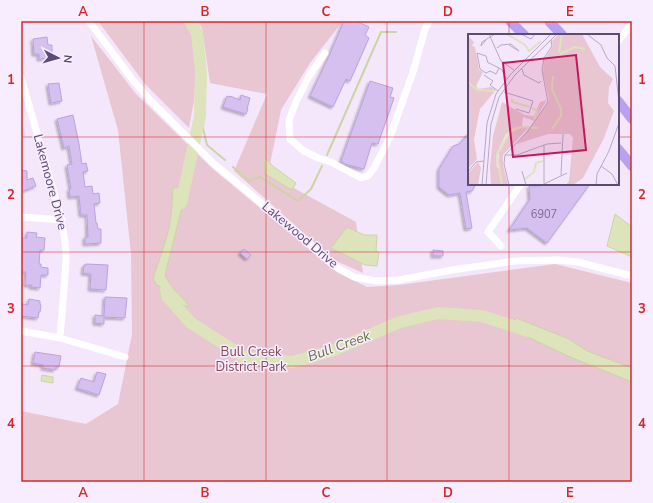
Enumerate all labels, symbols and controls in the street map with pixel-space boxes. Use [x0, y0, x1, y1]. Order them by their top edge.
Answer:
text: A [78, 3, 88, 21]
text: B [201, 3, 210, 21]
text: C [322, 3, 331, 21]
text: D [443, 3, 453, 21]
text: E [566, 3, 574, 21]
inset map [468, 34, 619, 185]
north arrow [38, 38, 78, 78]
text: N [60, 54, 75, 64]
text: 1 [7, 71, 15, 89]
text: 1 [638, 71, 646, 89]
street label: Lakemoore Drive [29, 132, 71, 232]
text: 2 [7, 186, 15, 204]
text: 2 [638, 186, 646, 204]
street label: Lakewood Drive [258, 198, 342, 272]
house number: 6907 [531, 207, 557, 222]
text: 3 [7, 300, 15, 318]
text: 3 [638, 300, 646, 318]
water label: Bull Creek [305, 326, 374, 366]
park label: Bull Creek District Park [216, 343, 287, 376]
text: 4 [7, 415, 15, 433]
text: 4 [638, 415, 646, 433]
text: A [78, 484, 88, 502]
text: B [201, 484, 210, 502]
text: C [322, 484, 331, 502]
text: D [443, 484, 453, 502]
text: E [566, 484, 574, 502]

